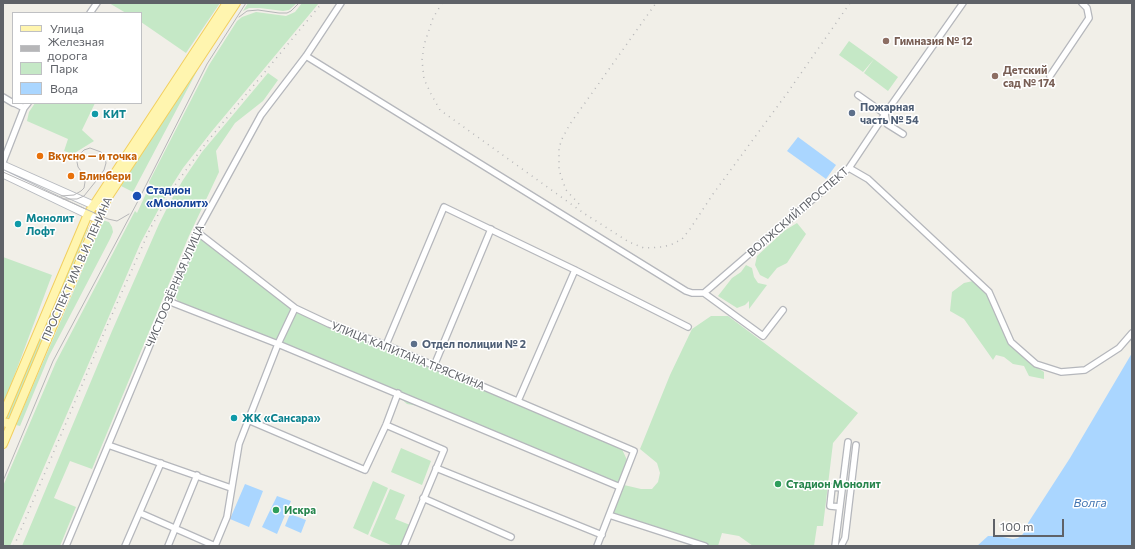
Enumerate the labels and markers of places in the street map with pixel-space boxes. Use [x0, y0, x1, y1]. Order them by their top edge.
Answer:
place label: Гимназия № 12 [894, 34, 973, 48]
marker: Гимназия № 12 [881, 36, 891, 46]
place label: Детский сад № 174 [1003, 63, 1055, 89]
marker: Детский сад № 174 [990, 71, 1000, 81]
place label: Пожарная часть № 54 [860, 100, 919, 126]
place label: КИТ [103, 107, 126, 121]
marker: Пожарная часть № 54 [847, 108, 857, 118]
marker: КИТ [90, 109, 100, 119]
place label: Вкусно — и точка [48, 149, 137, 163]
marker: Вкусно — и точка [35, 151, 45, 161]
place label: Блинбери [79, 169, 131, 183]
marker: Блинбери [66, 171, 76, 181]
place label: Стадион «Монолит» [146, 183, 208, 209]
marker: Стадион «Монолит» [131, 190, 143, 202]
place label: Монолит Лофт [26, 211, 74, 237]
marker: Монолит Лофт [13, 219, 23, 229]
place label: Отдел полиции № 2 [422, 337, 526, 351]
marker: Отдел полиции № 2 [409, 339, 419, 349]
place label: ЖК «Сансара» [242, 411, 321, 425]
marker: ЖК «Сансара» [229, 413, 239, 423]
place label: Стадион Монолит [786, 477, 881, 491]
marker: Стадион Монолит [773, 479, 783, 489]
place label: Искра [284, 503, 316, 517]
marker: Искра [271, 505, 281, 515]

